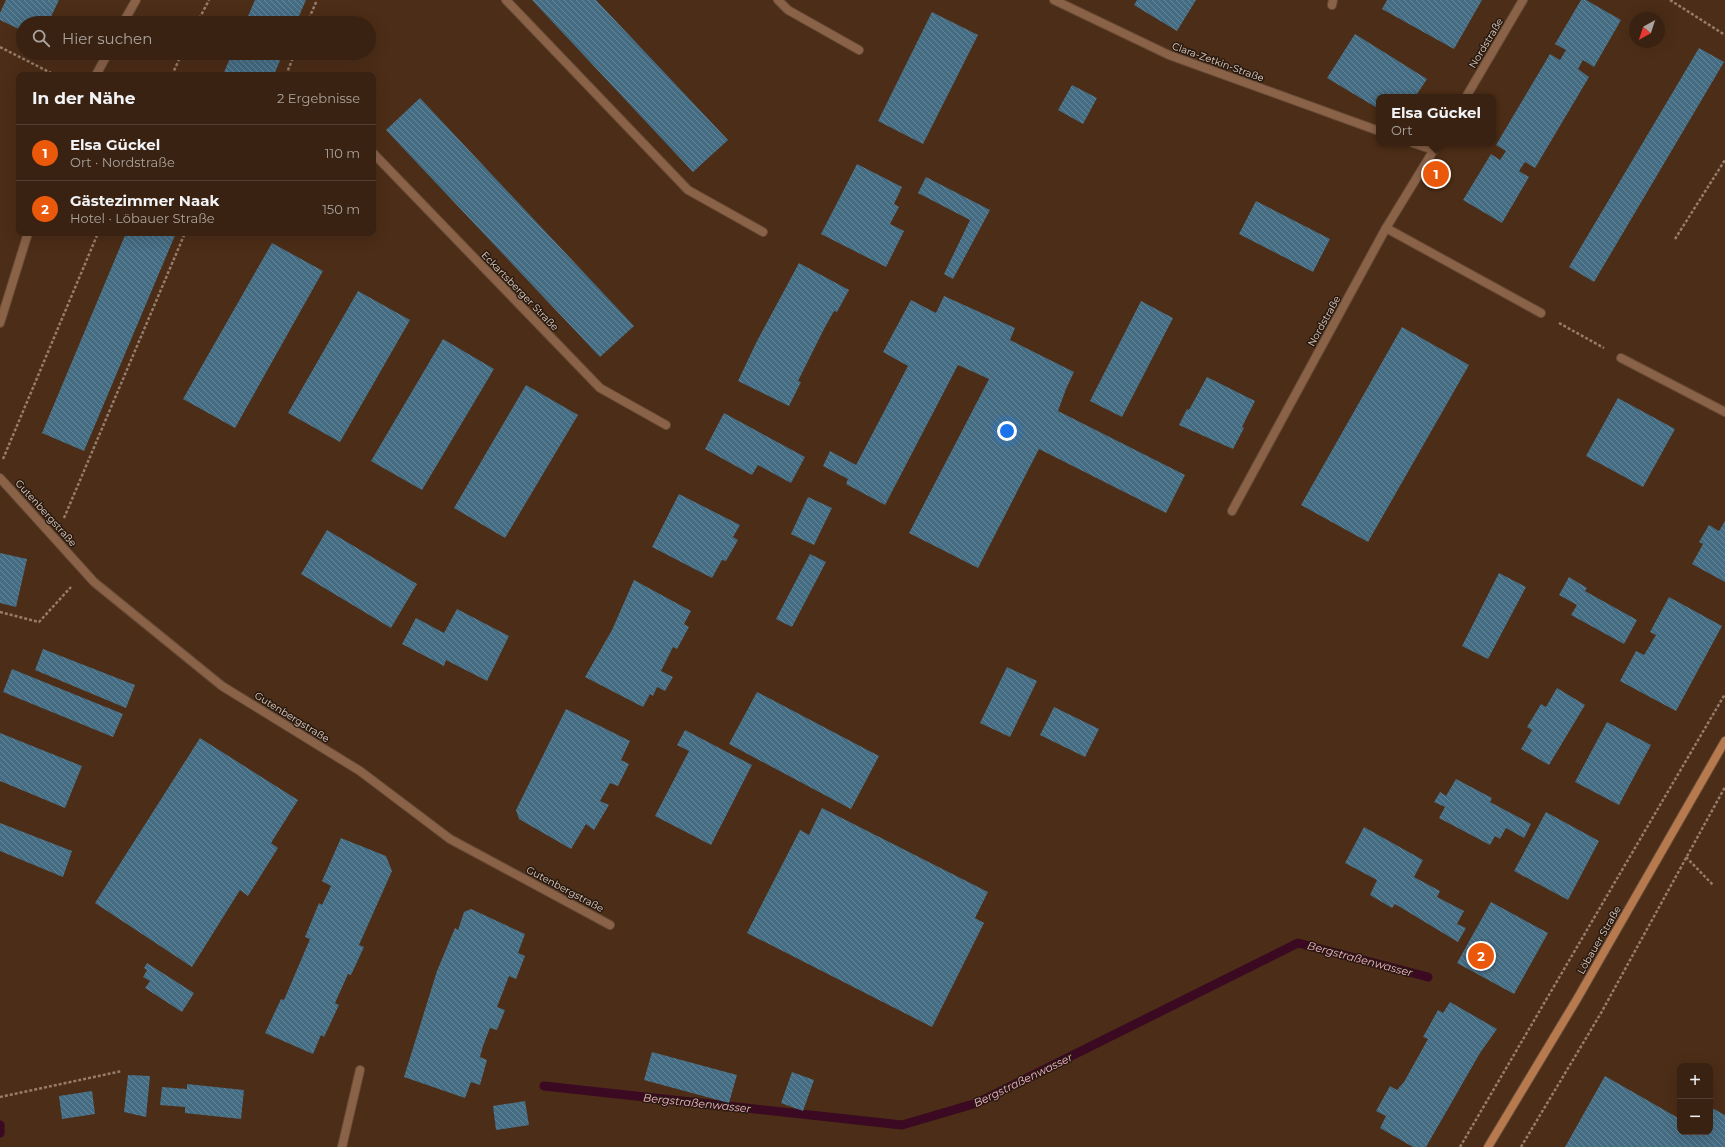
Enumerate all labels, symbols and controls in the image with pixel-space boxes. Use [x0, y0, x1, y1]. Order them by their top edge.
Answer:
north arrow [1629, 12, 1665, 48]
search box [16, 16, 376, 60]
street label: Nordstraße [1466, 16, 1506, 70]
icon: search [30, 27, 52, 49]
text: Hier suchen [62, 29, 152, 48]
street label: Clara-Zetkin-Straße [1170, 39, 1266, 85]
text: In der Nähe [32, 88, 136, 108]
text: 2 Ergebnisse [277, 90, 360, 106]
popup [1376, 94, 1496, 146]
text: Elsa Gückel [1391, 103, 1481, 122]
text: Ort [1391, 122, 1413, 138]
text: Elsa Gückel [70, 135, 160, 154]
text: 1 [42, 145, 48, 161]
text: 110 m [325, 145, 360, 161]
text: Ort · Nordstraße [70, 154, 175, 170]
pin: 1 [1423, 159, 1449, 189]
text: Gästezimmer Naak [70, 191, 219, 210]
text: 2 [41, 201, 49, 217]
text: 150 m [322, 201, 360, 217]
text: Hotel · Löbauer Straße [70, 210, 215, 226]
street label: Eckartsberger Straße [479, 248, 561, 334]
street label: Nordstraße [1305, 293, 1343, 349]
your location [997, 421, 1017, 441]
street label: Gutenbergstraße [12, 477, 80, 549]
street label: Gutenbergstraße [252, 689, 332, 745]
street label: Gutenbergstraße [524, 863, 606, 915]
street label: Löbauer Straße [1574, 904, 1624, 976]
water label: Bergstraßenwasser [1306, 938, 1415, 980]
pin: 2 [1468, 941, 1494, 971]
water label: Bergstraßenwasser [971, 1050, 1075, 1110]
map controls [1677, 1063, 1713, 1135]
button: + [1677, 1063, 1713, 1099]
water label: Bergstraßenwasser [642, 1090, 752, 1116]
button: − [1677, 1099, 1713, 1135]

